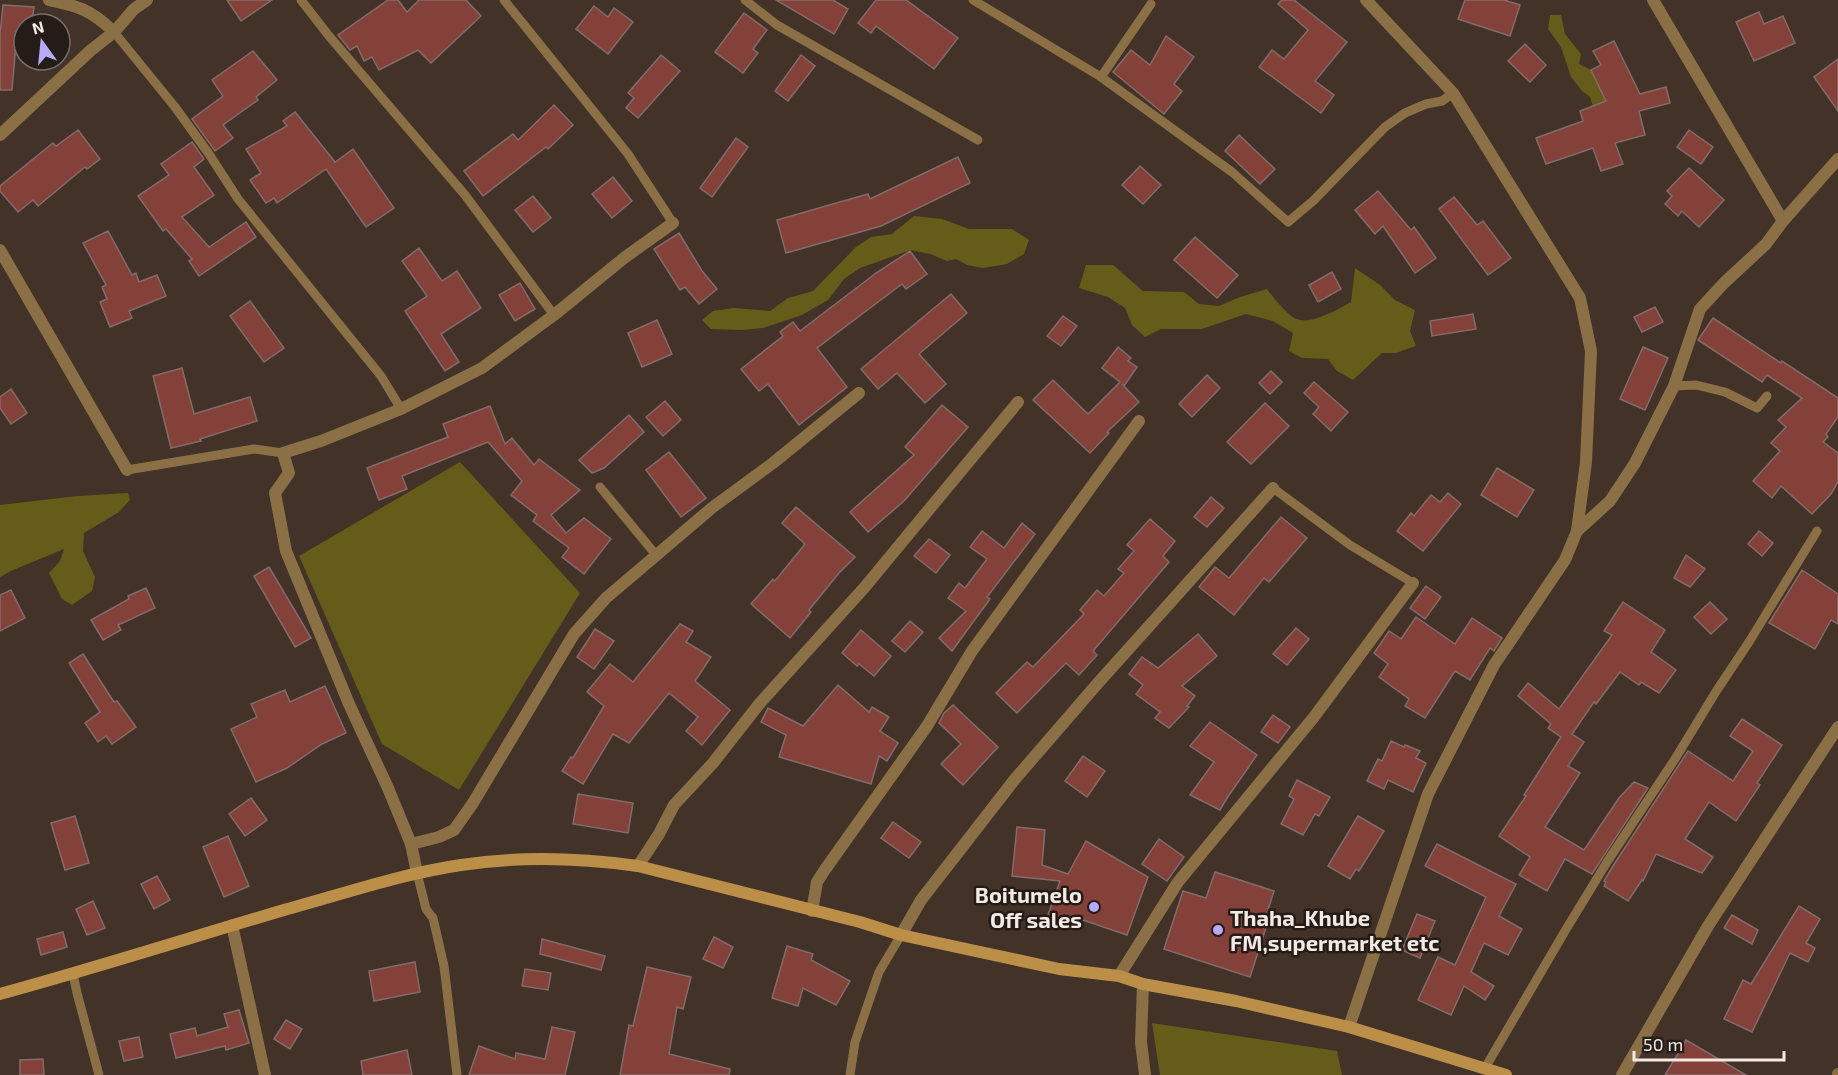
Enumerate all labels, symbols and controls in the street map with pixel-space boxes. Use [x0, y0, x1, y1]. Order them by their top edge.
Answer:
north arrow [12, 12, 72, 72]
text: N [30, 16, 46, 38]
place label: Boitumelo Off sales [975, 881, 1082, 932]
marker: Boitumelo Off sales [1087, 900, 1101, 914]
place label: Thaha_Khube FM,supermarket etc [1230, 904, 1439, 955]
marker: Thaha_Khube FM,supermarket etc [1211, 923, 1225, 937]
scale bar [1634, 1024, 1784, 1062]
text: 50 m [1643, 1033, 1683, 1055]

